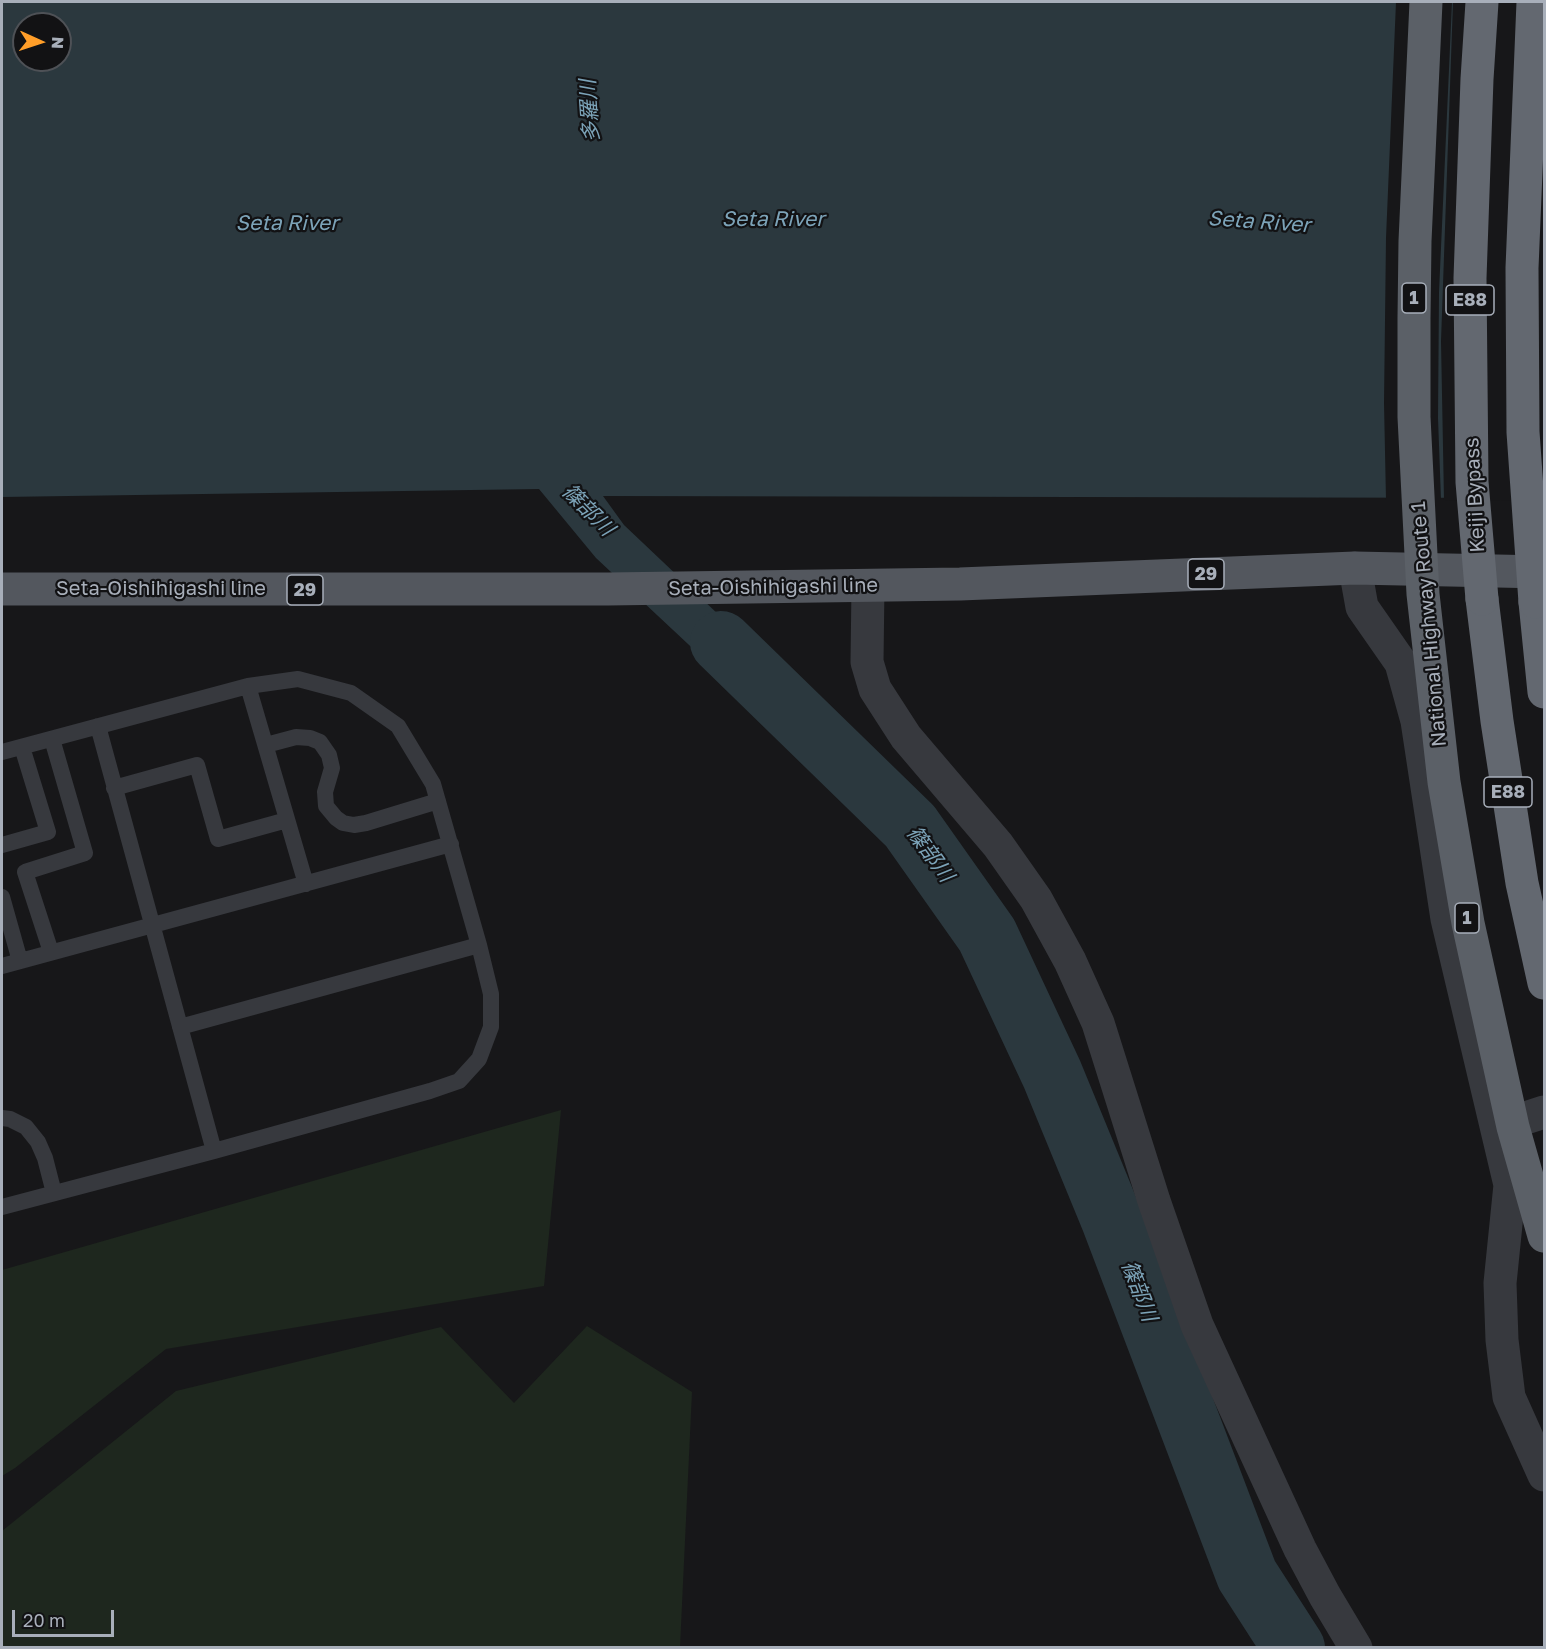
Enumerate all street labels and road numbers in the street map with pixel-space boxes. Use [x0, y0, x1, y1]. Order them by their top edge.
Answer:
road number: 1 [1402, 283, 1426, 313]
road number: E88 [1446, 285, 1494, 315]
street label: Keiji Bypass [1460, 437, 1490, 553]
street label: National Highway Route 1 [1406, 500, 1452, 748]
road number: 29 [1188, 559, 1224, 589]
street label: Seta-Oishihigashi line [668, 573, 878, 601]
road number: 29 [287, 575, 323, 605]
street label: Seta-Oishihigashi line [56, 577, 266, 601]
road number: E88 [1484, 777, 1532, 807]
road number: 1 [1455, 903, 1479, 933]

